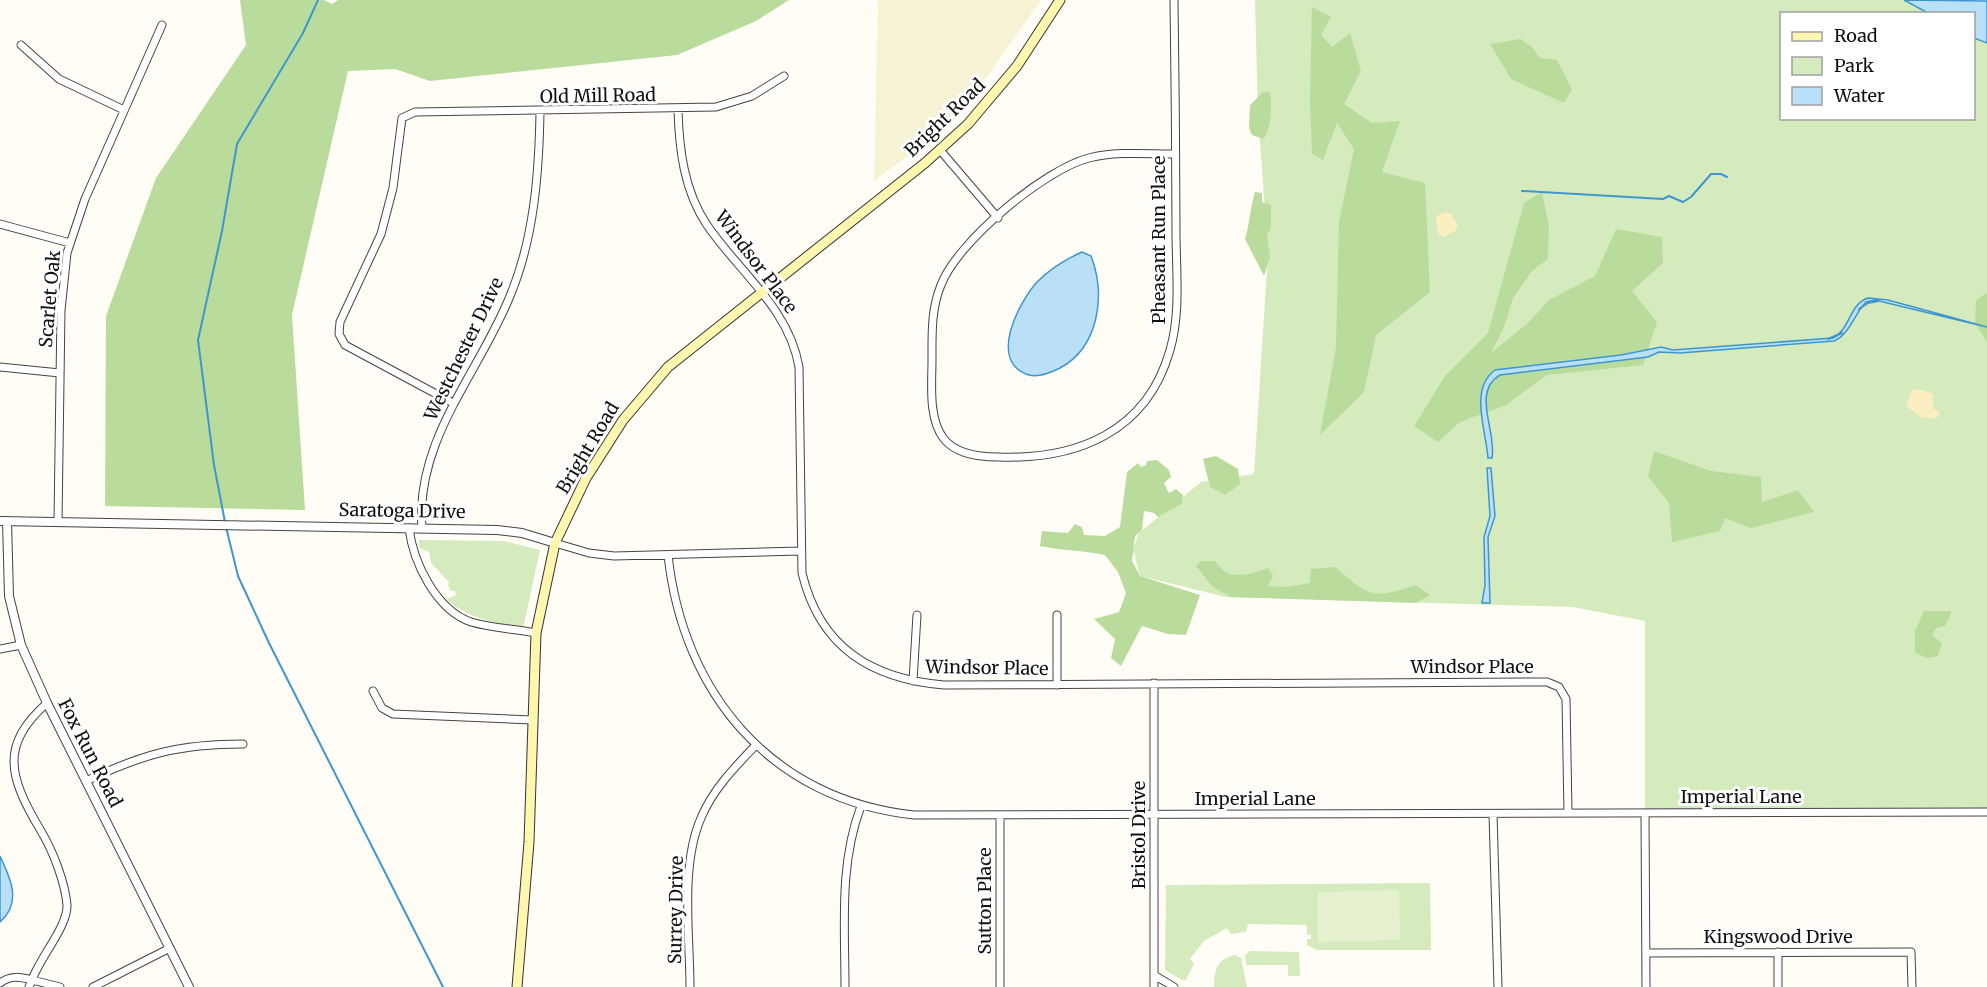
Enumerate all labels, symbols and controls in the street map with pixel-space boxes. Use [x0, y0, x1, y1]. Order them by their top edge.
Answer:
legend [1780, 12, 1975, 120]
text: Road [1834, 24, 1878, 47]
text: Park [1834, 54, 1875, 77]
street label: Bright Road [900, 73, 990, 162]
street label: Old Mill Road [540, 83, 656, 108]
text: Water [1833, 84, 1885, 107]
street label: Pheasant Run Place [1147, 156, 1170, 324]
street label: Windsor Place [710, 205, 803, 318]
street label: Scarlet Oak [34, 249, 65, 349]
street label: Westchester Drive [418, 273, 508, 425]
street label: Bright Road [551, 398, 624, 498]
street label: Saratoga Drive [338, 498, 466, 523]
street label: Windsor Place [924, 655, 1049, 680]
street label: Windsor Place [1409, 655, 1534, 678]
street label: Fox Run Road [53, 695, 128, 811]
street label: Bristol Drive [1127, 781, 1150, 889]
street label: Imperial Lane [1680, 785, 1802, 808]
street label: Imperial Lane [1194, 787, 1316, 810]
street label: Sutton Place [973, 847, 996, 955]
street label: Surrey Drive [663, 856, 688, 964]
street label: Kingswood Drive [1703, 925, 1853, 948]

